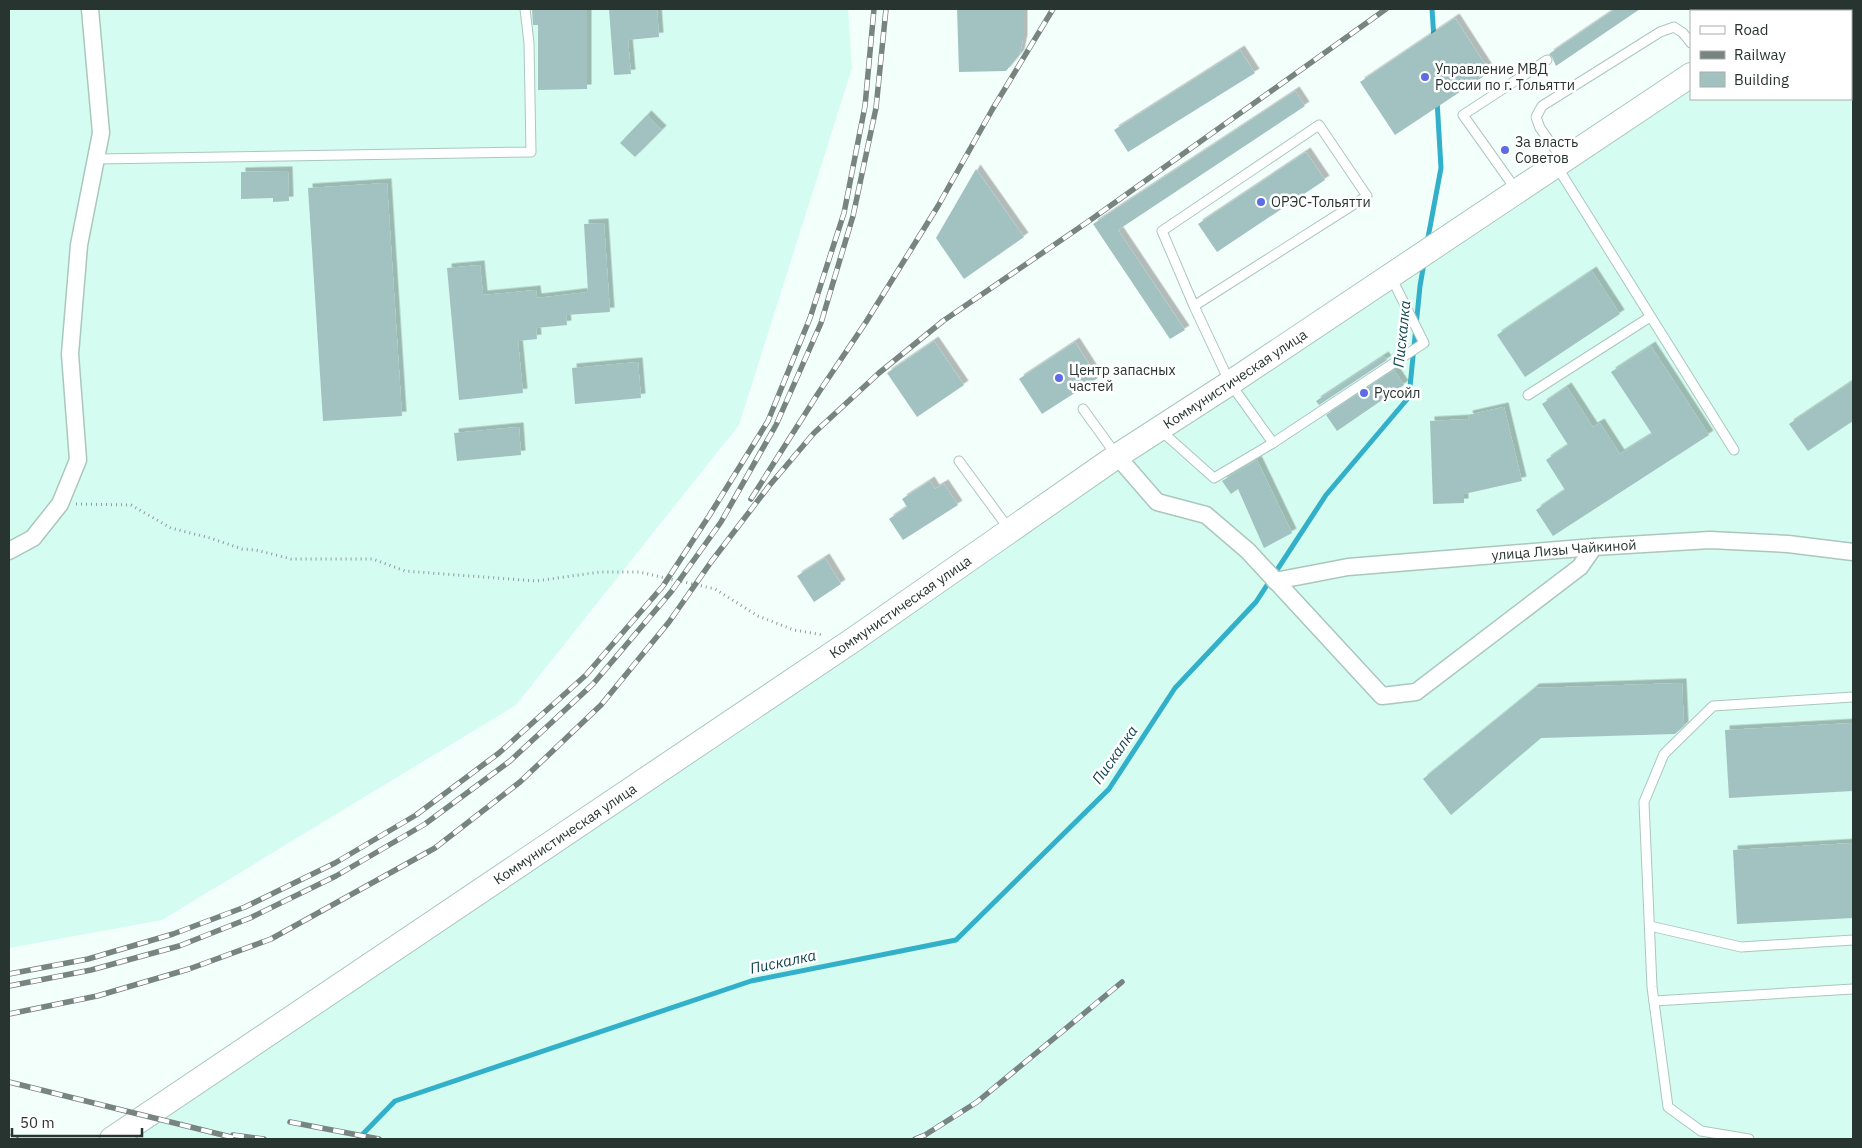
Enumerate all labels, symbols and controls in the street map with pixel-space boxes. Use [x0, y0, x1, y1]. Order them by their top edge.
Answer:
legend [1690, 10, 1852, 100]
text: Road [1734, 20, 1769, 39]
text: Railway [1734, 45, 1787, 64]
place label: Управление МВД России по г. Тольятти [1435, 60, 1575, 94]
text: Building [1734, 70, 1789, 89]
marker: Управление МВД России по г. Тольятти [1419, 71, 1431, 83]
place label: За власть Советов [1515, 133, 1578, 167]
marker: За власть Советов [1499, 144, 1511, 156]
place label: ОРЭС-Тольятти [1271, 193, 1371, 211]
marker: ОРЭС-Тольятти [1255, 196, 1267, 208]
water label: Пискалка [1389, 299, 1414, 368]
street label: Коммунистическая улица [1160, 325, 1311, 433]
place label: Центр запасных частей [1069, 361, 1176, 395]
marker: Центр запасных частей [1053, 372, 1065, 384]
place label: Русойл [1374, 384, 1420, 402]
marker: Русойл [1358, 387, 1370, 399]
street label: улица Лизы Чайкиной [1491, 535, 1637, 564]
street label: Коммунистическая улица [826, 551, 975, 662]
water label: Пискалка [1088, 722, 1142, 788]
street label: Коммунистическая улица [490, 779, 640, 889]
water label: Пискалка [748, 945, 818, 978]
scale bar [12, 1106, 142, 1138]
text: 50 m [20, 1113, 55, 1132]

